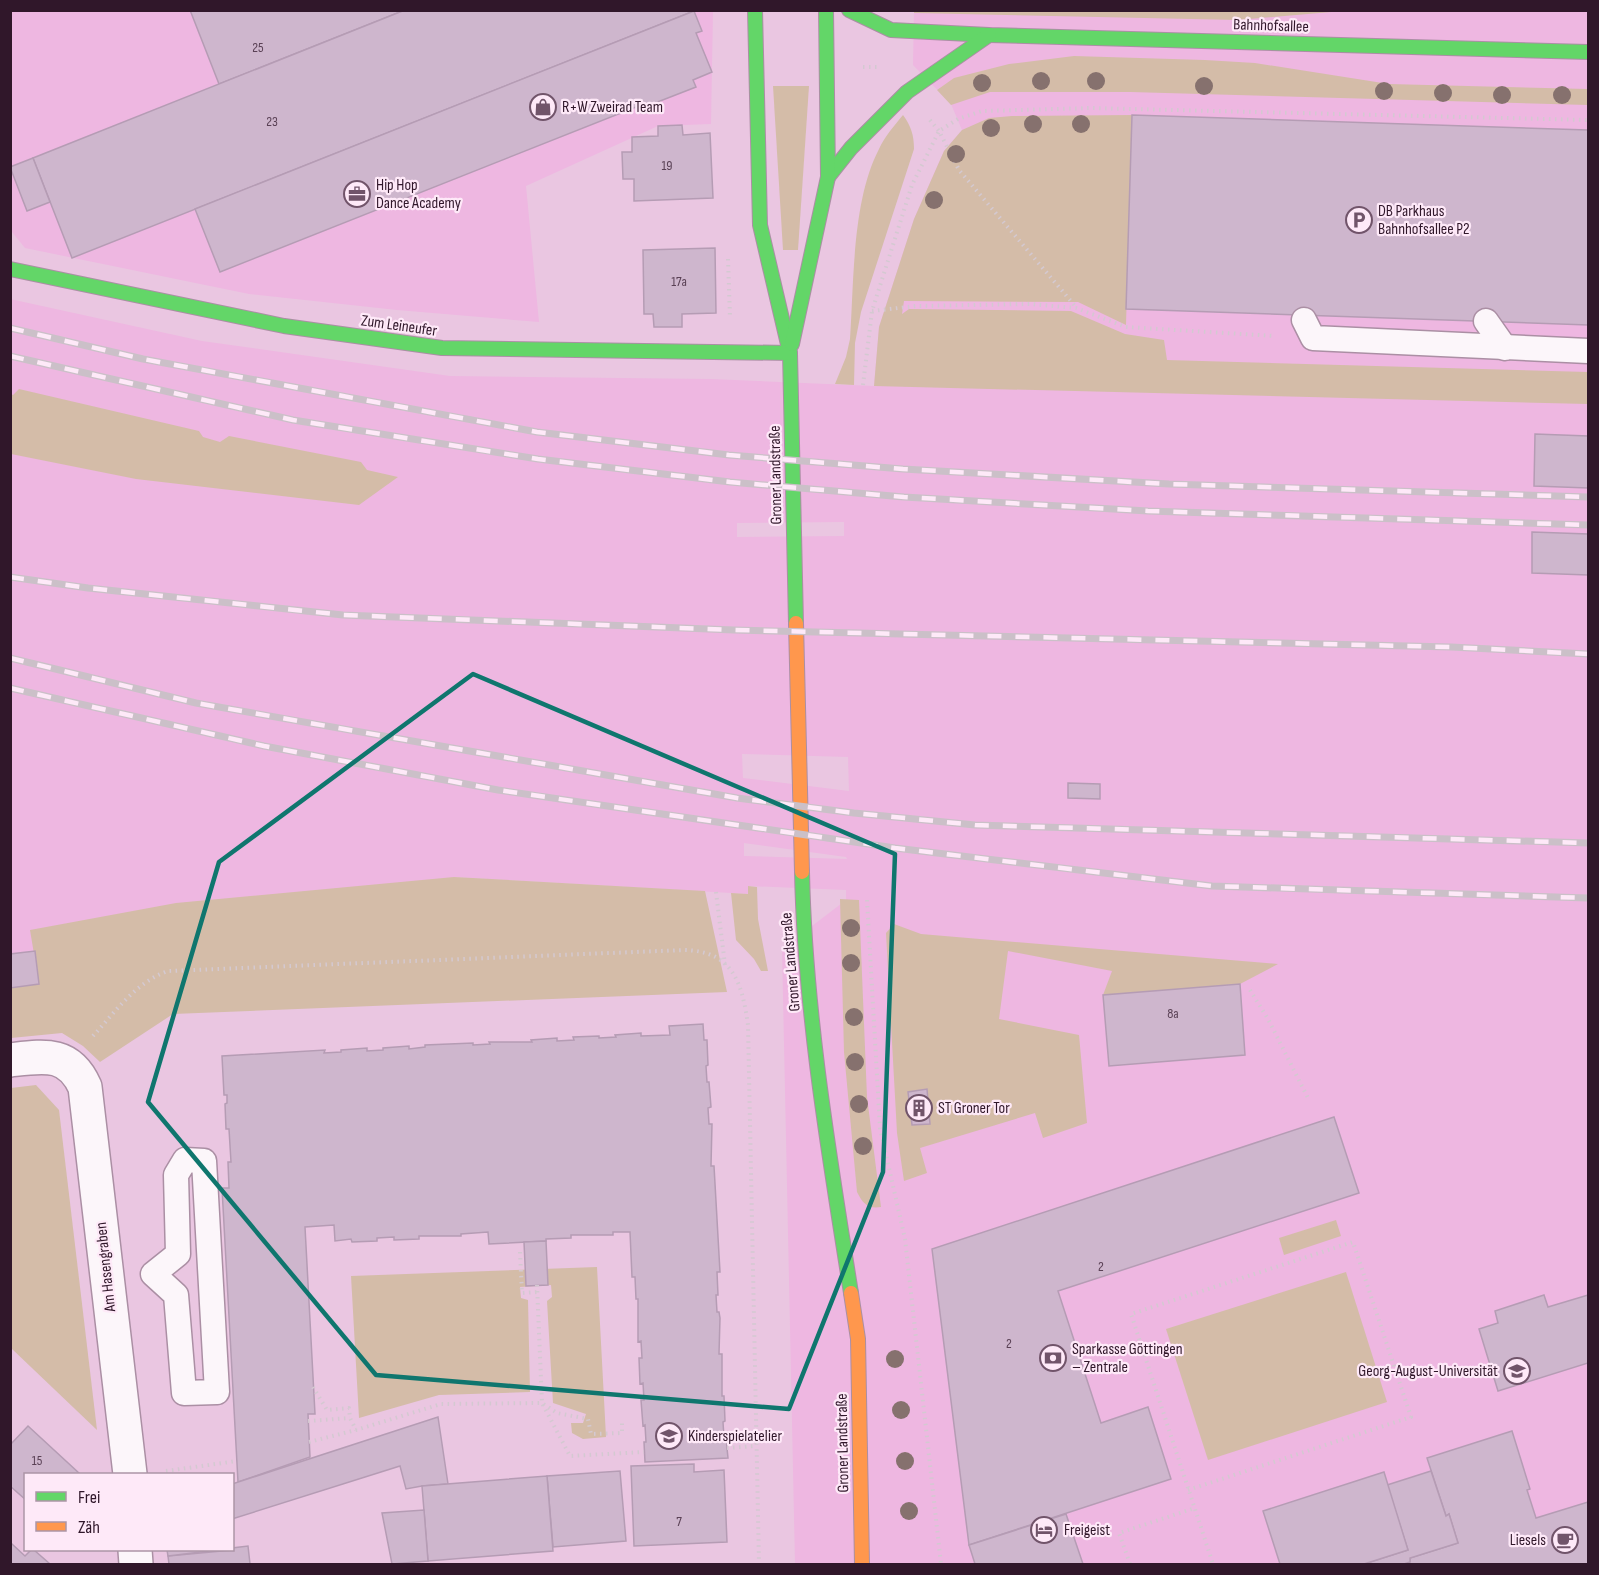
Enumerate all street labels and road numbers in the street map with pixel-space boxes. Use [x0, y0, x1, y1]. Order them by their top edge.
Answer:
street label: Bahnhofsallee [1233, 15, 1309, 37]
street label: Zum Leineufer [360, 311, 439, 341]
street label: Groner Landstraße [766, 425, 786, 525]
street label: Groner Landstraße [777, 912, 805, 1012]
street label: Am Hasengraben [92, 1221, 120, 1314]
street label: Groner Landstraße [833, 1393, 853, 1493]

